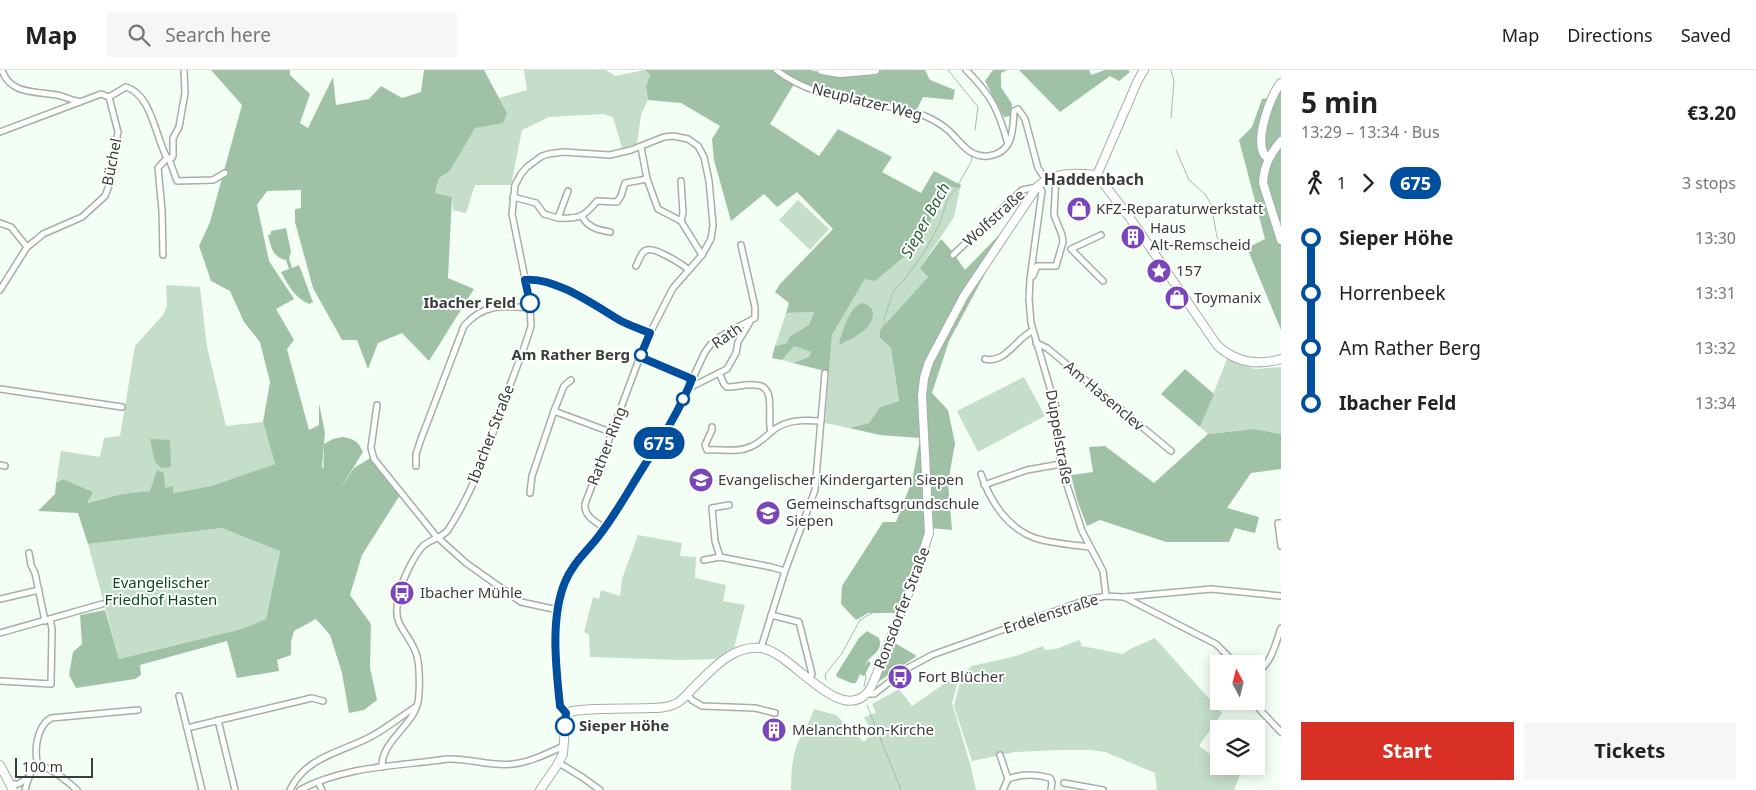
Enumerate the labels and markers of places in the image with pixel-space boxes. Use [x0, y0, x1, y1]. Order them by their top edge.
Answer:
shop icon: KFZ-Reparaturwerkstatt [1066, 196, 1092, 222]
place label: KFZ-Reparaturwerkstatt [1096, 198, 1264, 218]
place label: Haus Alt-Remscheid [1150, 217, 1251, 254]
building icon: Haus Alt-Remscheid [1120, 224, 1146, 250]
place icon: 157 [1146, 258, 1172, 284]
place label: 157 [1176, 260, 1202, 280]
shop icon: Toymanix [1164, 285, 1190, 311]
place label: Toymanix [1194, 287, 1261, 307]
place label: Ibacher Feld [424, 292, 516, 312]
marker: Ibacher Feld [520, 293, 540, 313]
place label: Am Rather Berg [511, 344, 630, 364]
marker: Am Rather Berg [634, 348, 648, 362]
unlabelled marker [676, 392, 690, 406]
school or university icon: Evangelischer Kindergarten Siepen [688, 467, 714, 493]
place label: Evangelischer Kindergarten Siepen [718, 469, 964, 489]
place label: Gemeinschaftsgrundschule Siepen [786, 493, 979, 530]
school or university icon: Gemeinschaftsgrundschule Siepen [755, 500, 781, 526]
bus stop icon: Ibacher Mühle [389, 580, 415, 606]
place label: Ibacher Mühle [420, 582, 522, 602]
bus stop icon: Fort Blücher [887, 664, 913, 690]
place label: Fort Blücher [918, 666, 1004, 686]
place label: Sieper Höhe [579, 715, 669, 735]
marker: Sieper Höhe [555, 716, 575, 736]
building icon: Melanchthon-Kirche [761, 717, 787, 743]
place label: Melanchthon-Kirche [792, 719, 934, 739]

